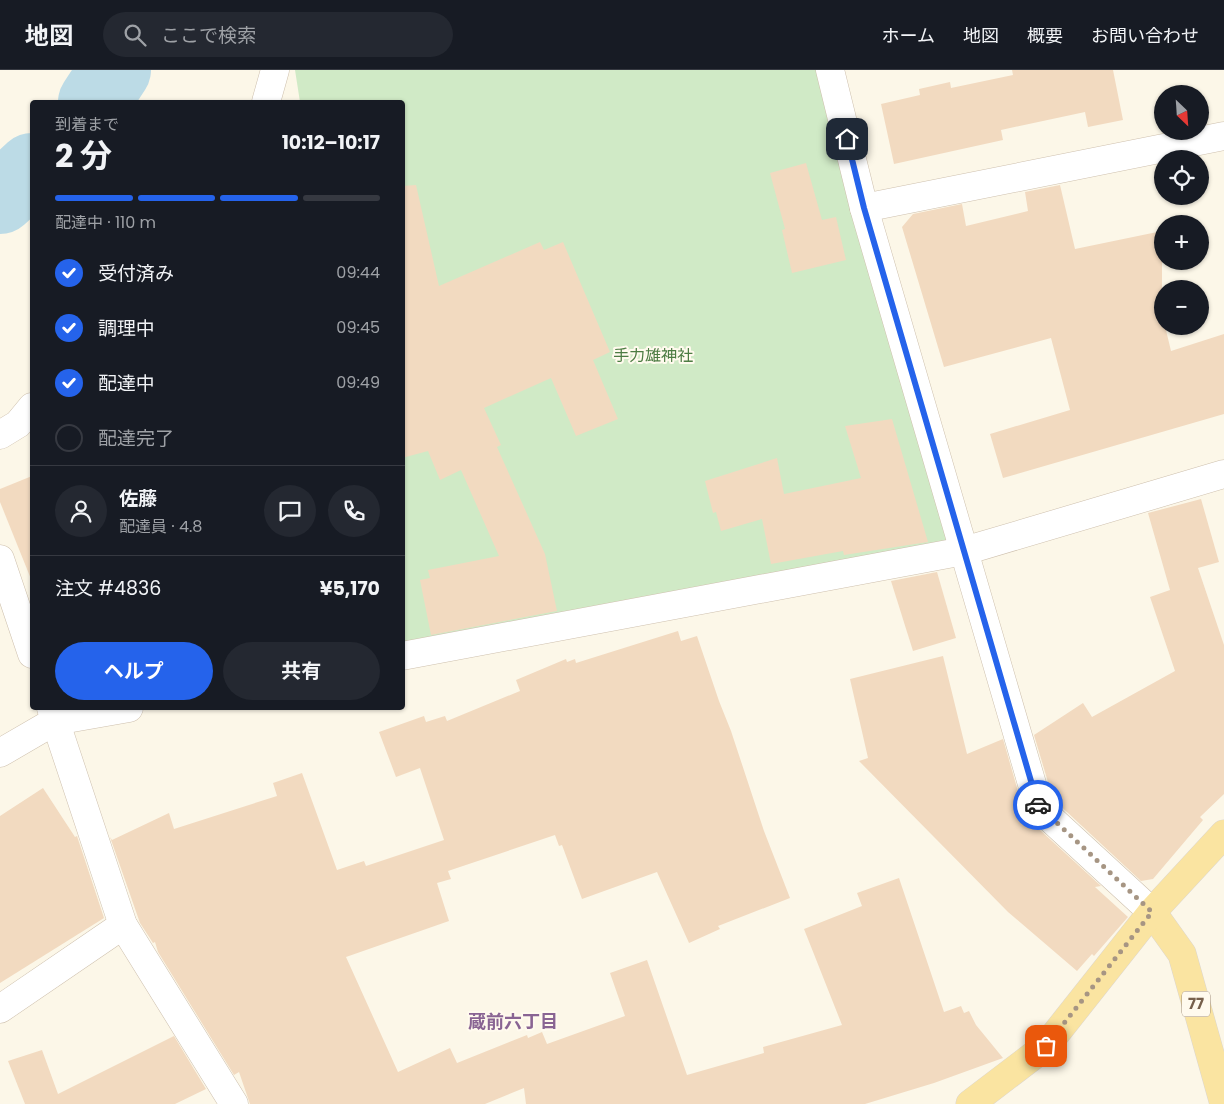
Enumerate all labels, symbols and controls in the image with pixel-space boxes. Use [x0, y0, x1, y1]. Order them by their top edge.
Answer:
search box [103, 12, 453, 57]
text: 地図 [25, 19, 73, 52]
icon: search [121, 21, 149, 49]
text: ここで検索 [161, 22, 256, 49]
text: ホーム [882, 23, 935, 48]
text: 地図 [963, 23, 999, 48]
text: 概要 [1027, 23, 1063, 48]
text: お問い合わせ [1091, 23, 1199, 48]
north arrow [1154, 85, 1209, 140]
map controls [1154, 85, 1209, 335]
text: 到着まで [55, 113, 119, 136]
pin [826, 118, 868, 160]
icon: home [833, 125, 861, 153]
text: 10:12–10:17 [282, 129, 380, 156]
text: 2 分 [55, 133, 112, 178]
button: locate [1154, 150, 1209, 205]
text: 配達中 · 110 m [55, 211, 156, 234]
button: + [1154, 215, 1209, 270]
icon: check [55, 259, 83, 287]
text: 受付済み [98, 260, 174, 287]
text: 09:44 [336, 261, 380, 284]
button: − [1154, 280, 1209, 335]
icon: check [55, 314, 83, 342]
text: 調理中 [98, 315, 155, 342]
text: 09:45 [336, 316, 380, 339]
park label: 手力雄神社 [613, 344, 693, 367]
icon: check [55, 369, 83, 397]
text: 配達中 [98, 370, 155, 397]
text: 09:49 [336, 371, 380, 394]
text: 配達完了 [98, 425, 174, 452]
button: person [55, 485, 107, 537]
text: 佐藤 [119, 485, 157, 512]
button: chat [264, 485, 316, 537]
button: phone [328, 485, 380, 537]
text: 配達員 · 4.8 [119, 515, 202, 538]
text: 注文 #4836 [55, 575, 161, 602]
text: ¥5,170 [320, 575, 380, 602]
button: ヘルプ [55, 642, 213, 700]
button: 共有 [223, 642, 380, 700]
courier [1013, 780, 1063, 830]
icon: car [1024, 791, 1052, 819]
road number: 77 [1182, 992, 1210, 1016]
district label: 蔵前六丁目 [468, 1009, 558, 1034]
pin [1025, 1025, 1067, 1067]
icon: bag [1032, 1032, 1060, 1060]

